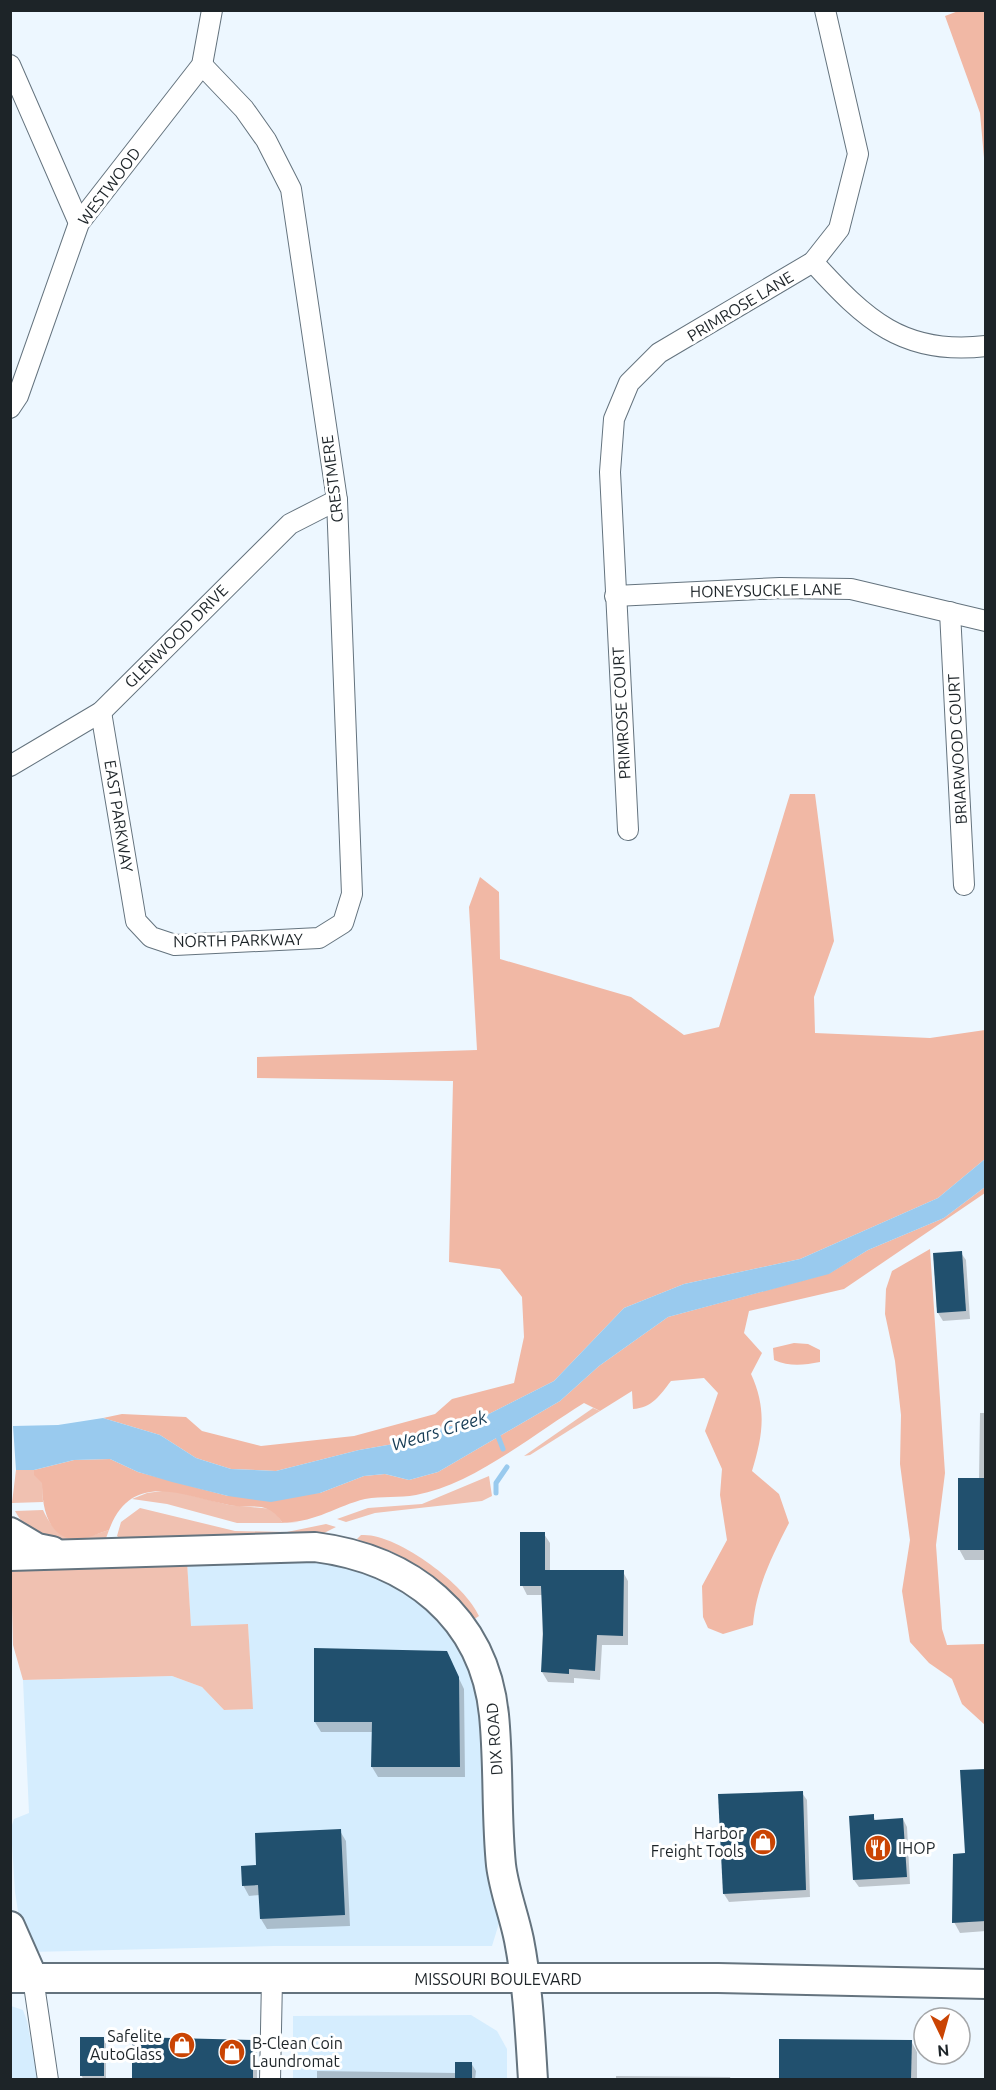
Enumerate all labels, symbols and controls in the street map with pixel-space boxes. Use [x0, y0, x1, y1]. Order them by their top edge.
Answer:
street label: WESTWOOD [74, 144, 144, 228]
street label: PRIMROSE LANE [684, 267, 796, 345]
street label: CRESTMERE [318, 434, 346, 524]
street label: HONEYSUCKLE LANE [690, 580, 842, 600]
street label: GLENWOOD DRIVE [121, 581, 231, 691]
street label: PRIMROSE COURT [609, 646, 633, 780]
street label: BRIARWOOD COURT [944, 673, 970, 825]
street label: EAST PARKWAY [101, 759, 137, 874]
street label: NORTH PARKWAY [173, 930, 304, 950]
water label: Wears Creek [389, 1406, 490, 1454]
street label: DIX ROAD [482, 1702, 506, 1776]
place label: Harbor Freight Tools [651, 1824, 744, 1860]
shop icon: Harbor Freight Tools [748, 1827, 778, 1857]
restaurant icon: IHOP [863, 1833, 893, 1863]
place label: IHOP [898, 1839, 935, 1857]
street label: MISSOURI BOULEVARD [414, 1970, 582, 1988]
north arrow [912, 2006, 972, 2066]
place label: Safelite AutoGlass [90, 2027, 162, 2063]
shop icon: Safelite AutoGlass [167, 2030, 197, 2060]
place label: B-Clean Coin Laundromat [252, 2034, 343, 2070]
shop icon: B-Clean Coin Laundromat [217, 2037, 247, 2067]
text: N [937, 2041, 950, 2060]

